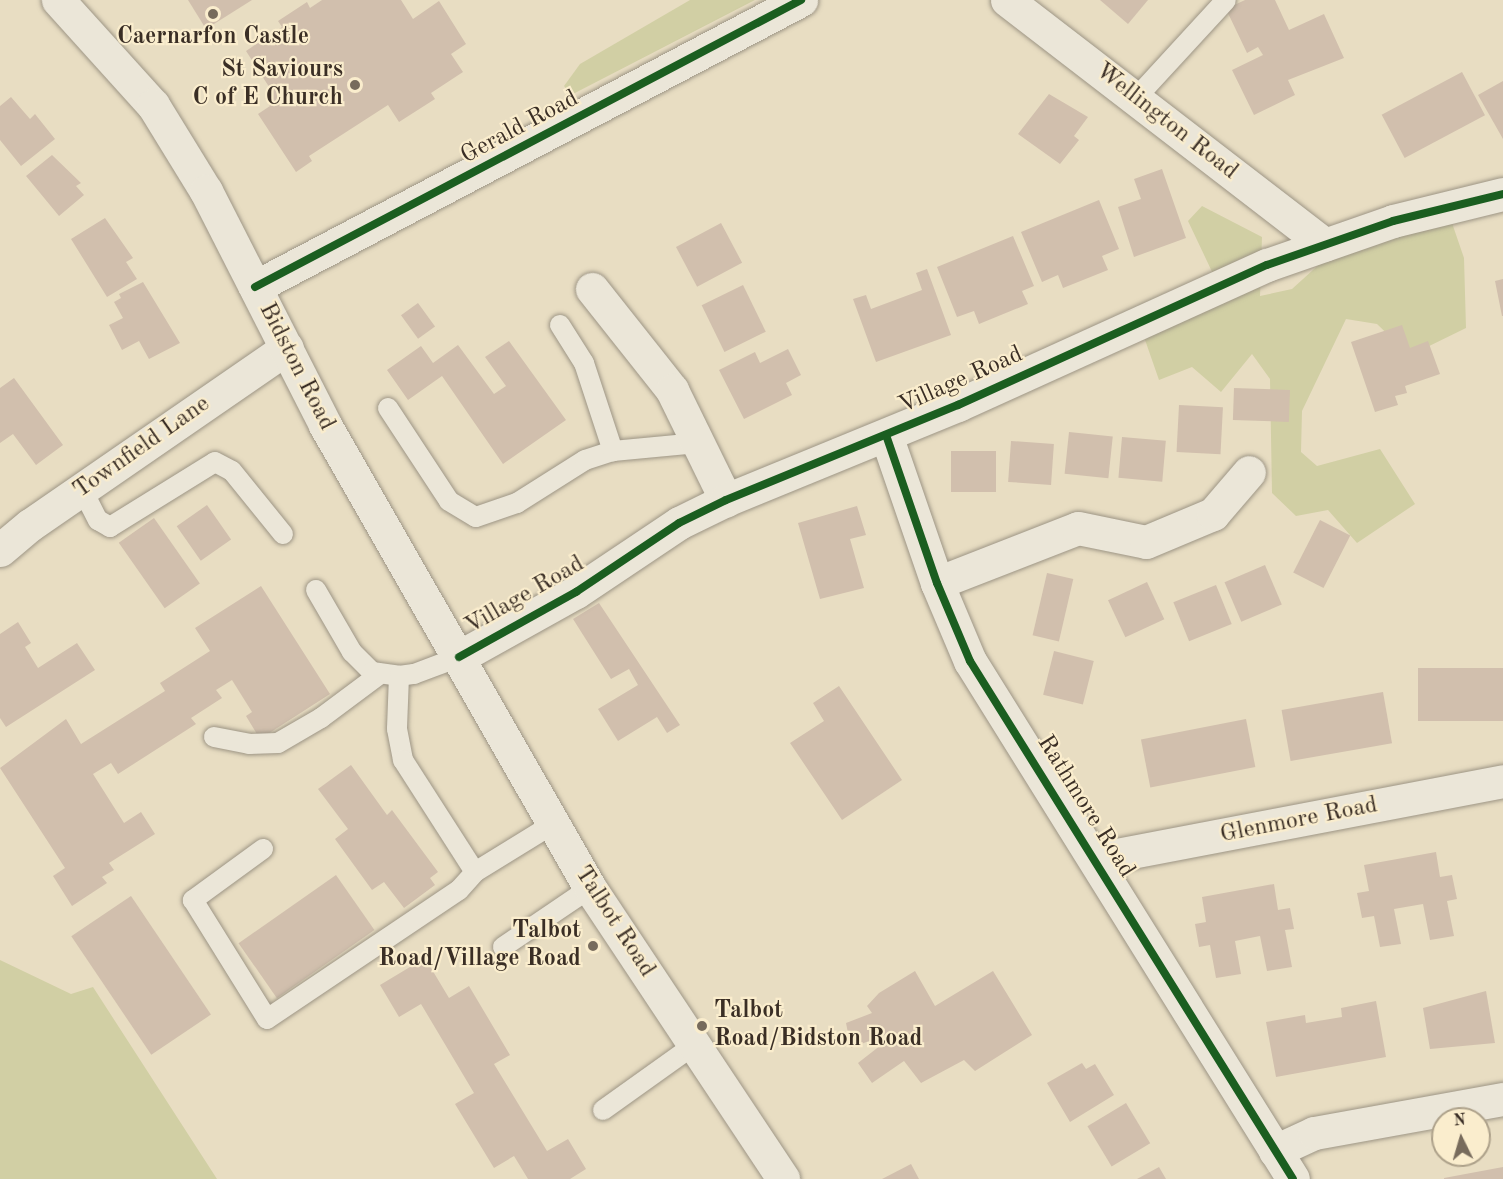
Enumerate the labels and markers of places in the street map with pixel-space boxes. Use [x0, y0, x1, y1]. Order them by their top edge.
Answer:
marker: Caernarfon Castle [206, 7, 220, 21]
place label: Caernarfon Castle [117, 24, 309, 52]
place label: St Saviours C of E Church [192, 57, 343, 113]
marker: St Saviours C of E Church [348, 78, 362, 92]
place label: Talbot Road/Village Road [378, 918, 581, 974]
marker: Talbot Road/Village Road [586, 939, 600, 953]
place label: Talbot Road/Bidston Road [714, 998, 923, 1054]
marker: Talbot Road/Bidston Road [695, 1019, 709, 1033]

